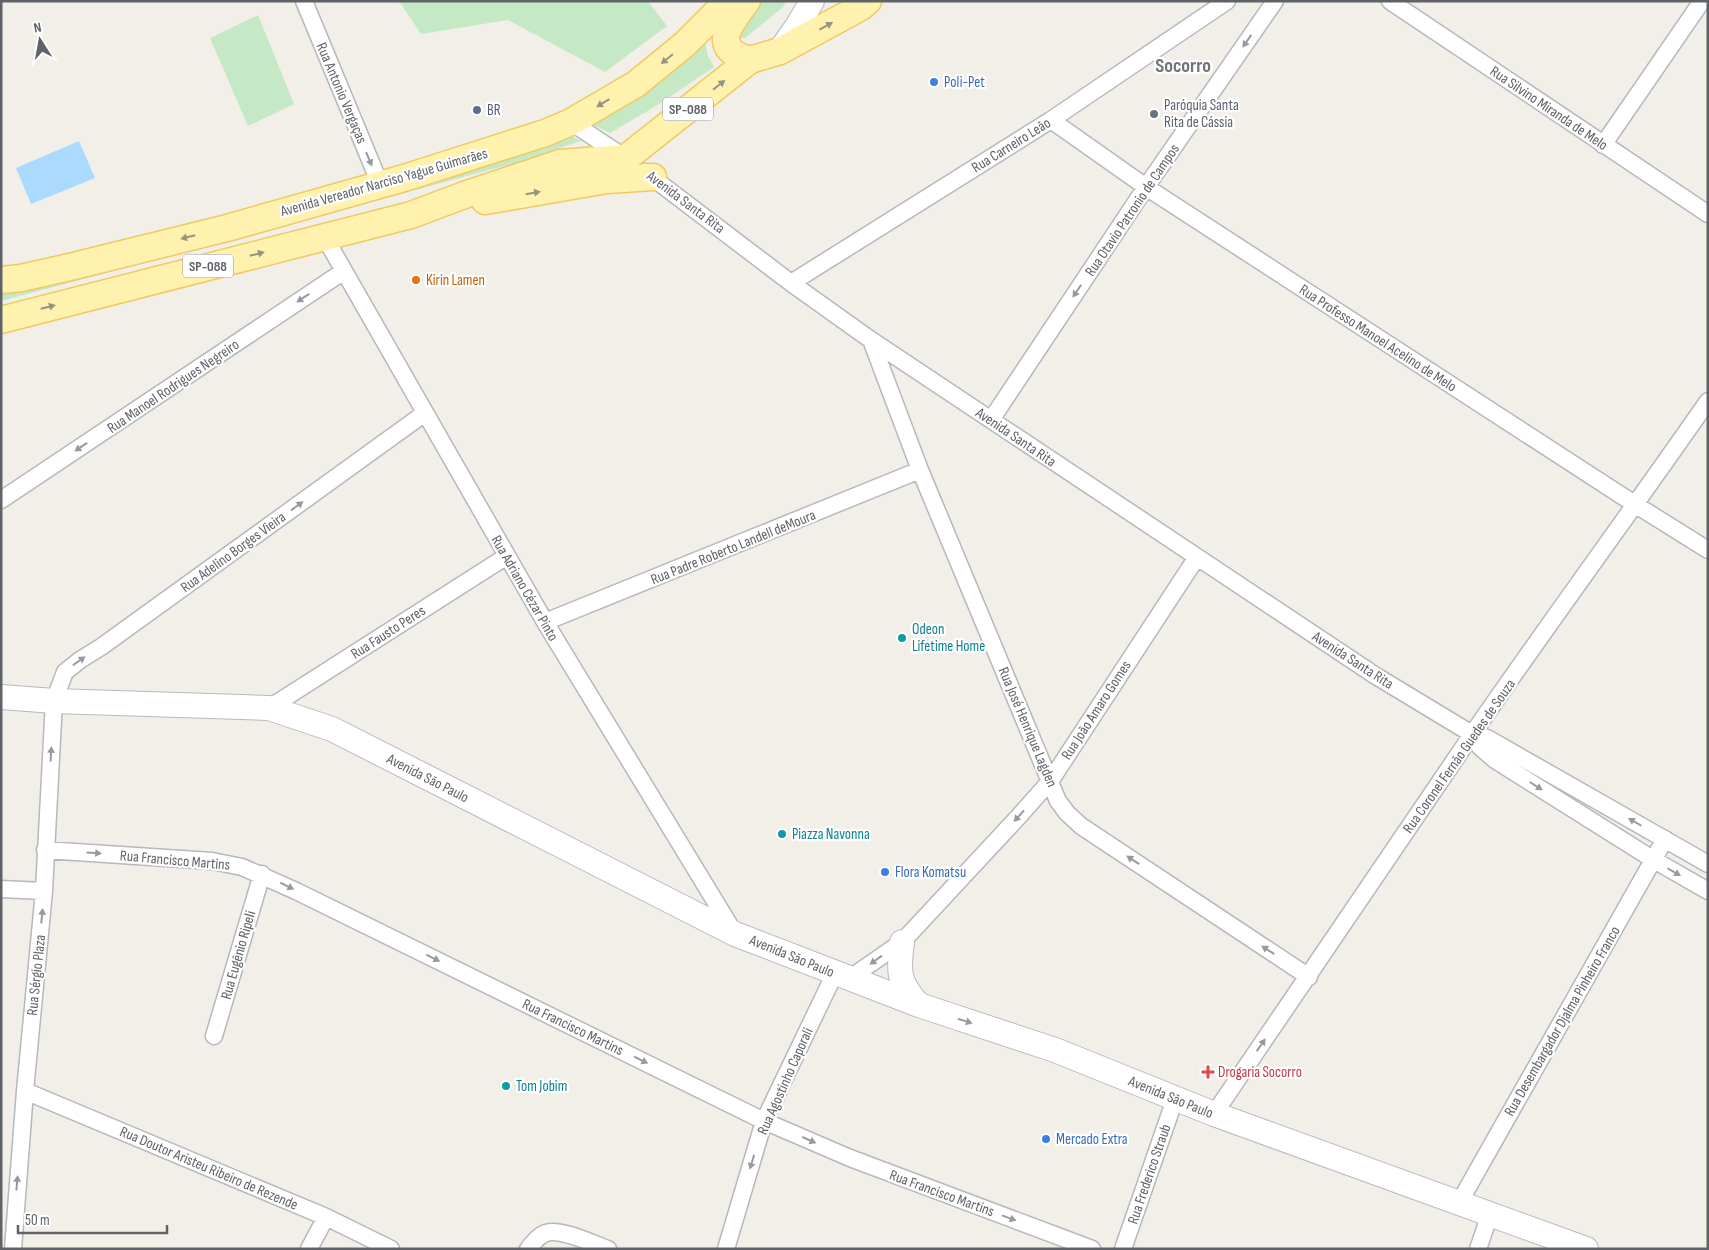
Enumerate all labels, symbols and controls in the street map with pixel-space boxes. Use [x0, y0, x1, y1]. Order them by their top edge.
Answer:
north arrow [15, 15, 65, 65]
text: N [32, 19, 43, 37]
one-way arrow [819, 21, 833, 30]
one-way arrow [1242, 35, 1252, 48]
street label: Rua Antonio Vergaças [312, 40, 371, 147]
one-way arrow [661, 53, 674, 64]
district label: Socorro [1155, 54, 1211, 78]
street label: Rua Silvino Miranda de Melo [1486, 62, 1611, 155]
place label: Poli-Pet [944, 73, 985, 92]
marker: Poli-Pet [928, 76, 940, 88]
one-way arrow [712, 79, 725, 90]
place label: Paróquia Santa Rita de Cássia [1164, 96, 1239, 132]
road number: SP-088 [663, 98, 713, 120]
one-way arrow [597, 99, 610, 108]
place label: BR [487, 101, 501, 120]
marker: BR [471, 104, 483, 116]
marker: Paróquia Santa Rita de Cássia [1148, 108, 1160, 120]
street label: Rua Carneiro Leão [968, 114, 1054, 177]
street label: Rua Otavio Patronio de Campos [1081, 140, 1184, 280]
street label: Avenida Vereador Narciso Yague Guimarães [277, 144, 490, 221]
one-way arrow [366, 152, 374, 166]
street label: Avenida Santa Rita [642, 166, 729, 238]
one-way arrow [525, 189, 540, 197]
one-way arrow [180, 234, 195, 242]
one-way arrow [249, 249, 264, 257]
road number: SP-088 [183, 255, 233, 278]
place label: Kirin Lamen [426, 271, 485, 290]
marker: Kirin Lamen [410, 274, 422, 286]
street label: Rua Professo Manoel Acelino de Melo [1295, 280, 1460, 396]
one-way arrow [1072, 285, 1082, 298]
one-way arrow [297, 294, 310, 303]
one-way arrow [41, 303, 56, 311]
street label: Rua Manoel Rodrigues Negreiro [104, 335, 243, 438]
street label: Avenida Santa Rita [971, 403, 1060, 471]
one-way arrow [74, 442, 88, 452]
one-way arrow [290, 501, 304, 511]
street label: Rua Padre Roberto Landell deMoura [648, 506, 819, 589]
street label: Rua Adelino Borges Vieira [177, 508, 290, 597]
street label: Rua Adriano Cézar Pinto [487, 532, 563, 645]
street label: Rua Fausto Peres [347, 601, 429, 664]
place label: Odeon Lifetime Home [912, 620, 985, 656]
street label: Avenida Santa Rita [1308, 627, 1397, 694]
marker: Odeon Lifetime Home [896, 632, 908, 644]
one-way arrow [72, 656, 86, 666]
street label: Rua João Amaro Gomes [1057, 657, 1136, 764]
street label: Rua José Henrique Lagden [994, 664, 1061, 790]
street label: Rua Coronel Fernão Guedes de Souza [1399, 675, 1520, 837]
one-way arrow [48, 746, 56, 762]
street label: Avenida São Paulo [383, 749, 472, 807]
one-way arrow [1530, 781, 1543, 791]
one-way arrow [1013, 810, 1024, 823]
one-way arrow [1628, 818, 1643, 826]
place label: Piazza Navonna [792, 825, 870, 844]
marker: Piazza Navonna [776, 828, 788, 840]
street label: Rua Francisco Martins [119, 846, 231, 875]
one-way arrow [86, 850, 102, 858]
one-way arrow [1126, 856, 1139, 865]
place label: Flora Komatsu [895, 863, 966, 882]
marker: Flora Komatsu [879, 866, 891, 878]
one-way arrow [1668, 867, 1681, 876]
one-way arrow [279, 882, 294, 890]
one-way arrow [38, 908, 46, 924]
street label: Rua Eugênio Ripeli [217, 908, 260, 1002]
street label: Rua Desembargador Djalma Pinheiro Franco [1500, 923, 1625, 1120]
street label: Avenida São Paulo [746, 930, 837, 982]
street label: Rua Sérgio Plaza [23, 933, 50, 1016]
one-way arrow [1262, 945, 1275, 955]
one-way arrow [425, 954, 440, 962]
one-way arrow [869, 955, 883, 965]
street label: Rua Francisco Martins [519, 995, 627, 1060]
one-way arrow [958, 1017, 973, 1025]
street label: Rua Agostinho Caporali [753, 1024, 818, 1138]
one-way arrow [1256, 1038, 1266, 1052]
one-way arrow [634, 1056, 648, 1064]
place label: Drogaria Socorro [1218, 1063, 1302, 1082]
marker: Drogaria Socorro [1202, 1066, 1214, 1078]
street label: Avenida São Paulo [1125, 1071, 1216, 1123]
place label: Tom Jobim [516, 1077, 567, 1096]
marker: Tom Jobim [500, 1080, 512, 1092]
street label: Rua Doutor Aristeu Ribeiro de Rezende [117, 1122, 301, 1215]
street label: Rua Frederico Straub [1123, 1122, 1175, 1227]
place label: Mercado Extra [1056, 1130, 1128, 1149]
marker: Mercado Extra [1040, 1133, 1052, 1145]
one-way arrow [802, 1137, 816, 1145]
one-way arrow [748, 1154, 756, 1169]
street label: Rua Francisco Martins [887, 1166, 997, 1221]
one-way arrow [13, 1174, 21, 1190]
scale bar [18, 1202, 166, 1234]
text: 50 m [25, 1211, 50, 1230]
one-way arrow [1002, 1214, 1017, 1222]

